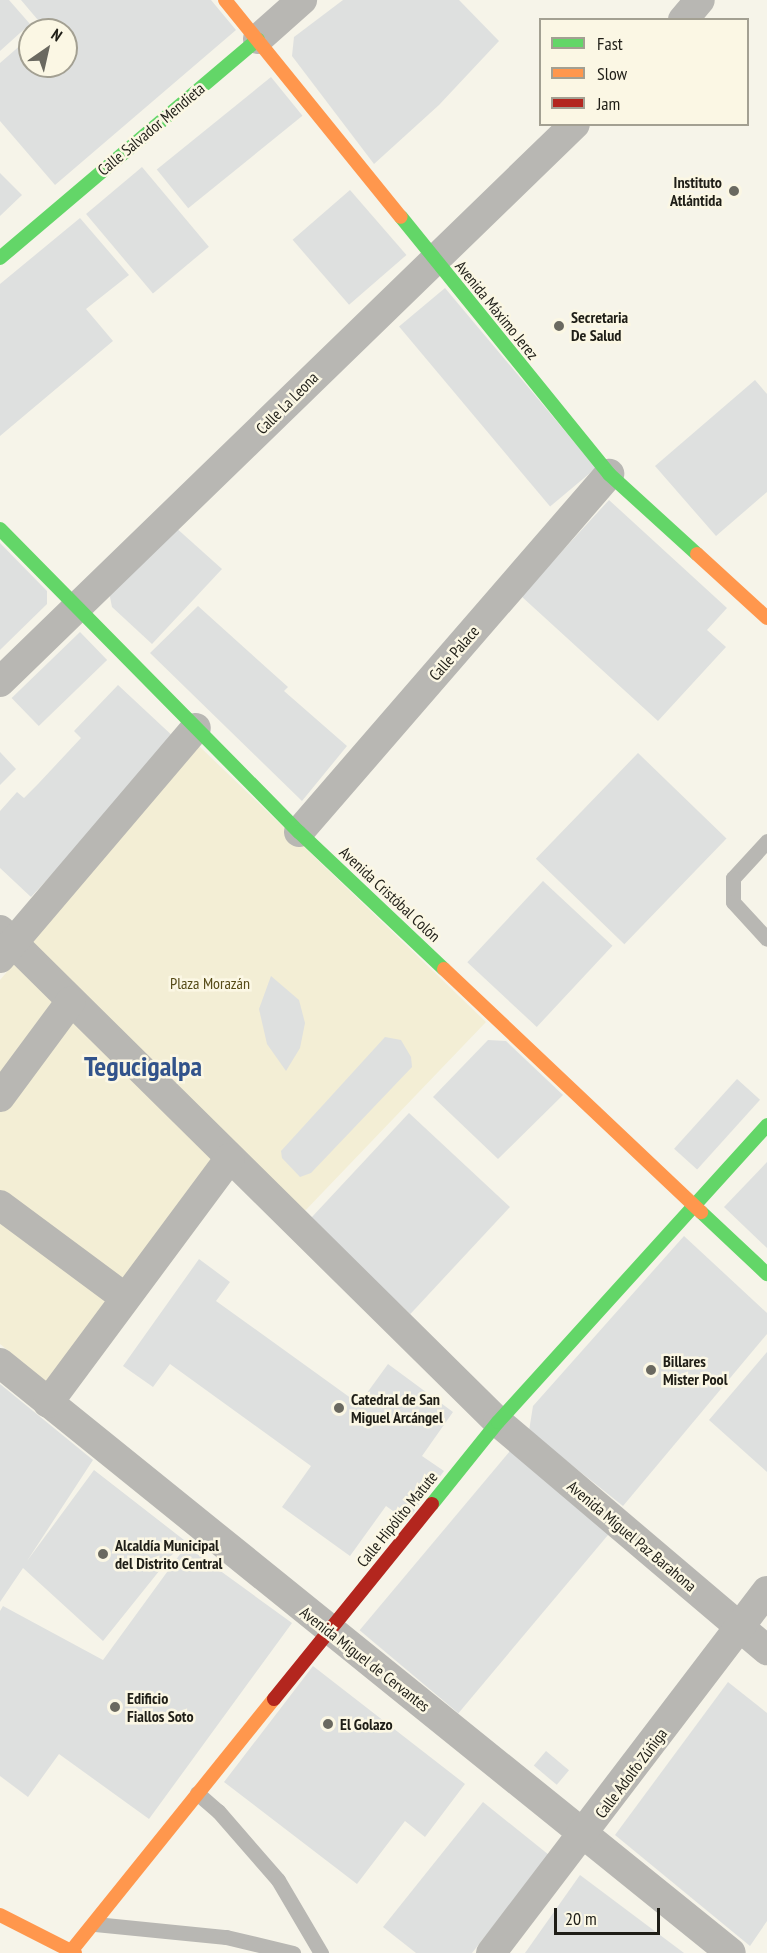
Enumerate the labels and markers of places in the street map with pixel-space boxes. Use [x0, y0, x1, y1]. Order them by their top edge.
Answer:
place label: Instituto Atlántida [670, 172, 722, 210]
marker: Instituto Atlántida [727, 184, 741, 198]
place label: Secretaria De Salud [571, 307, 628, 345]
marker: Secretaria De Salud [552, 319, 566, 333]
place label: Billares Mister Pool [663, 1351, 728, 1389]
marker: Billares Mister Pool [644, 1363, 658, 1377]
place label: Catedral de San Miguel Arcángel [351, 1389, 443, 1427]
marker: Catedral de San Miguel Arcángel [332, 1401, 346, 1415]
place label: Alcaldía Municipal del Distrito Central [115, 1535, 223, 1573]
marker: Alcaldía Municipal del Distrito Central [96, 1547, 110, 1561]
place label: Edificio Fiallos Soto [127, 1688, 194, 1726]
marker: Edificio Fiallos Soto [108, 1700, 122, 1714]
place label: El Golazo [340, 1714, 393, 1734]
marker: El Golazo [321, 1717, 335, 1731]

